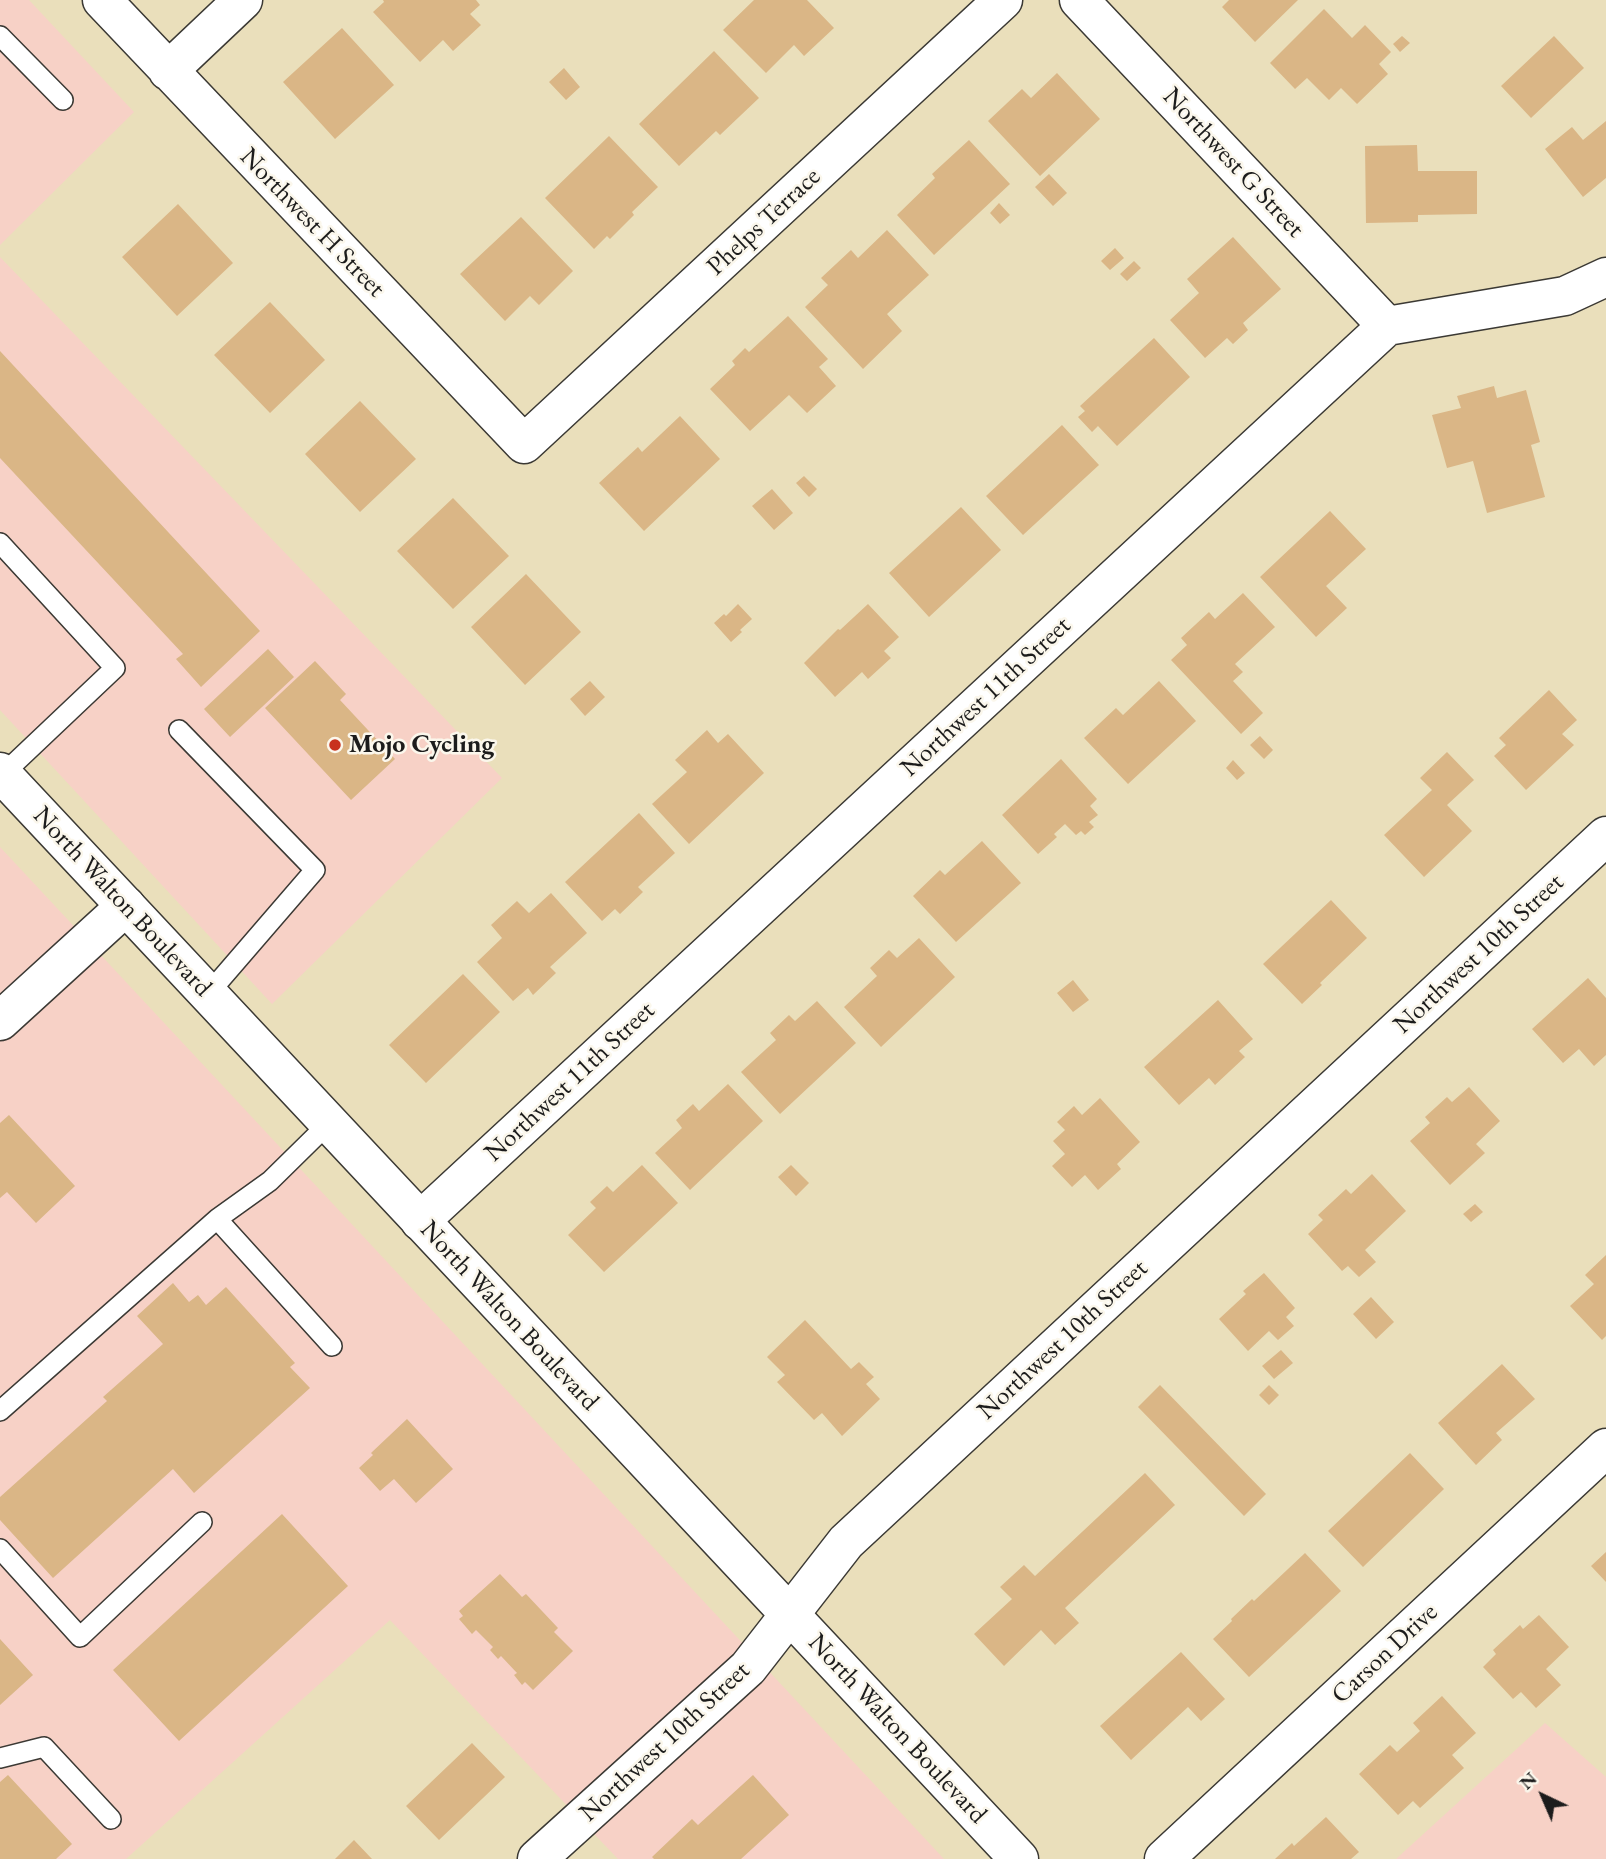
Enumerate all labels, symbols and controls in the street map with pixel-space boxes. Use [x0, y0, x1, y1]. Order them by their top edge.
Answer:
street label: Northwest G Street [1156, 82, 1310, 244]
street label: Northwest H Street [233, 142, 391, 304]
street label: Phelps Terrace [701, 161, 827, 283]
street label: Northwest 11th Street [895, 610, 1077, 784]
place label: Mojo Cycling [349, 729, 495, 761]
marker: Mojo Cycling [327, 737, 343, 753]
street label: North Walton Boulevard [26, 801, 218, 1003]
street label: Northwest 10th Street [1388, 867, 1570, 1041]
street label: Northwest 11th Street [479, 995, 661, 1169]
street label: North Walton Boulevard [413, 1215, 605, 1417]
street label: Northwest 10th Street [972, 1253, 1154, 1427]
street label: Carson Drive [1326, 1597, 1444, 1711]
street label: North Walton Boulevard [801, 1628, 993, 1830]
street label: Northwest 10th Street [574, 1655, 756, 1829]
north arrow [1508, 1761, 1578, 1831]
text: N [1514, 1766, 1542, 1795]

